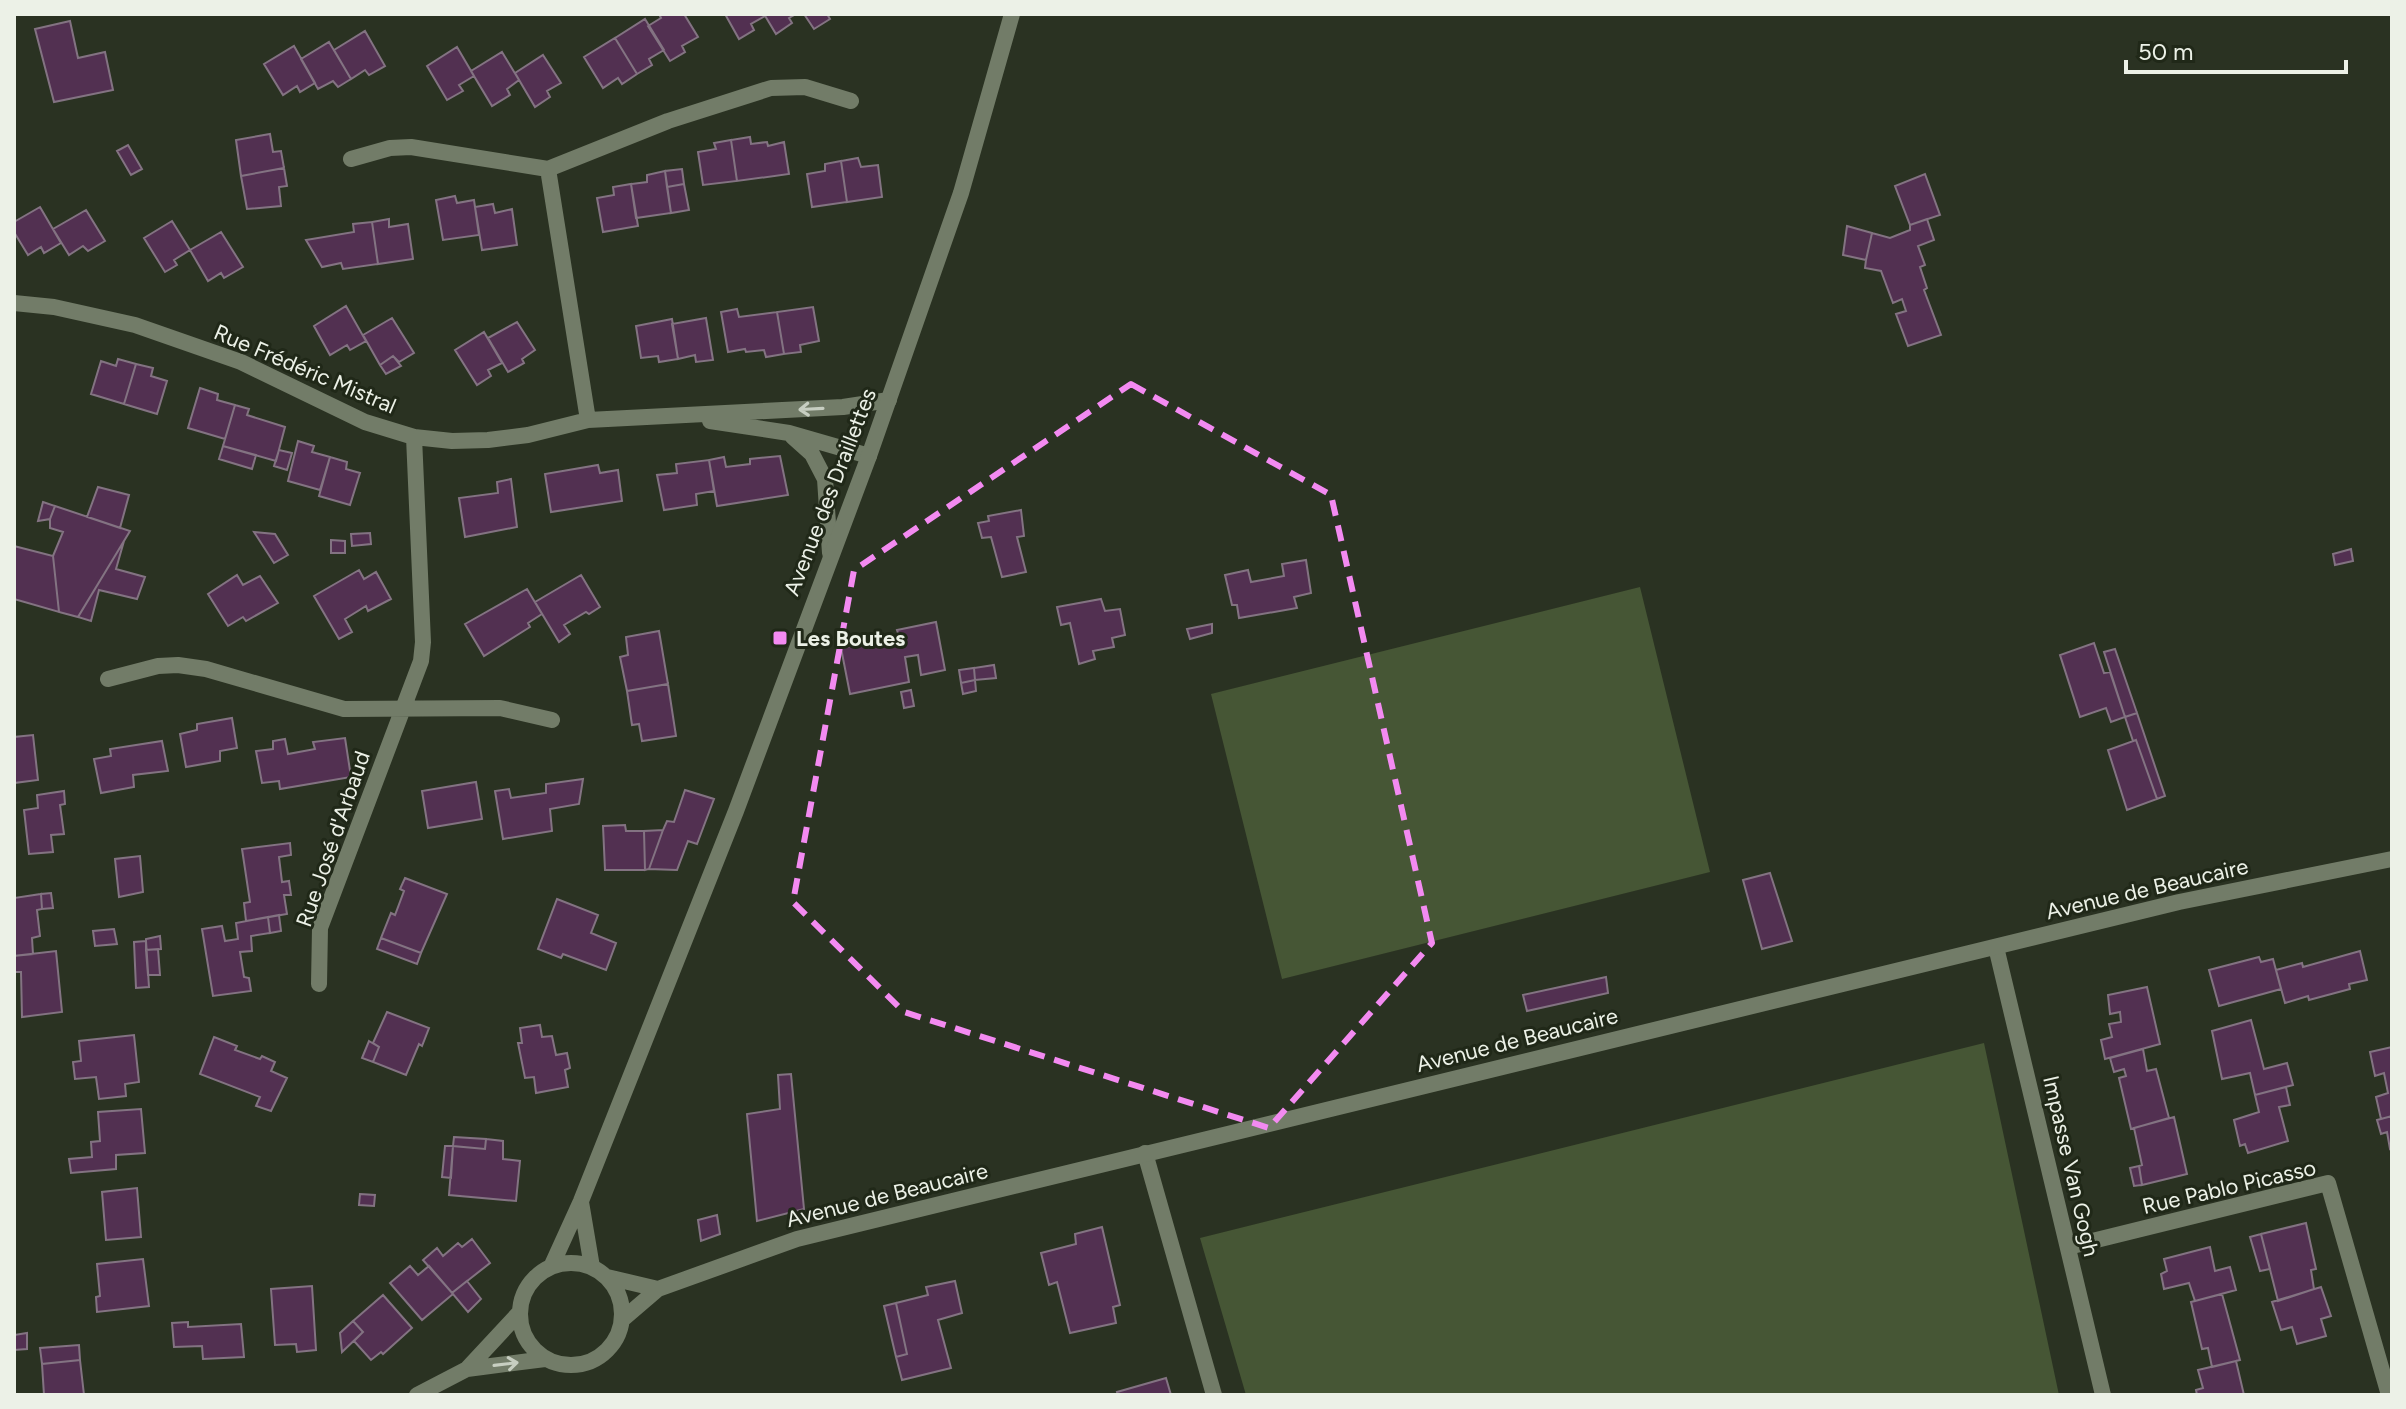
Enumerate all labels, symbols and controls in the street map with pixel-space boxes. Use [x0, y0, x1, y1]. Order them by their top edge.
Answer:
scale bar [2126, 24, 2346, 74]
text: 50 m [2138, 37, 2194, 66]
street label: Rue Frédéric Mistral [210, 318, 400, 420]
street label: Avenue des Draillettes [778, 385, 882, 599]
one-way arrow [798, 401, 825, 416]
place label: Les Boutes [796, 625, 905, 652]
marker: Les Boutes [771, 629, 789, 647]
street label: Rue José d'Arbaud [290, 748, 376, 930]
street label: Avenue de Beaucaire [2043, 853, 2251, 925]
street label: Avenue de Beaucaire [1413, 1002, 1621, 1078]
street label: Impasse Van Gogh [2037, 1073, 2105, 1259]
street label: Rue Pablo Picasso [2140, 1154, 2318, 1220]
street label: Avenue de Beaucaire [783, 1157, 991, 1233]
one-way arrow [492, 1357, 519, 1372]

